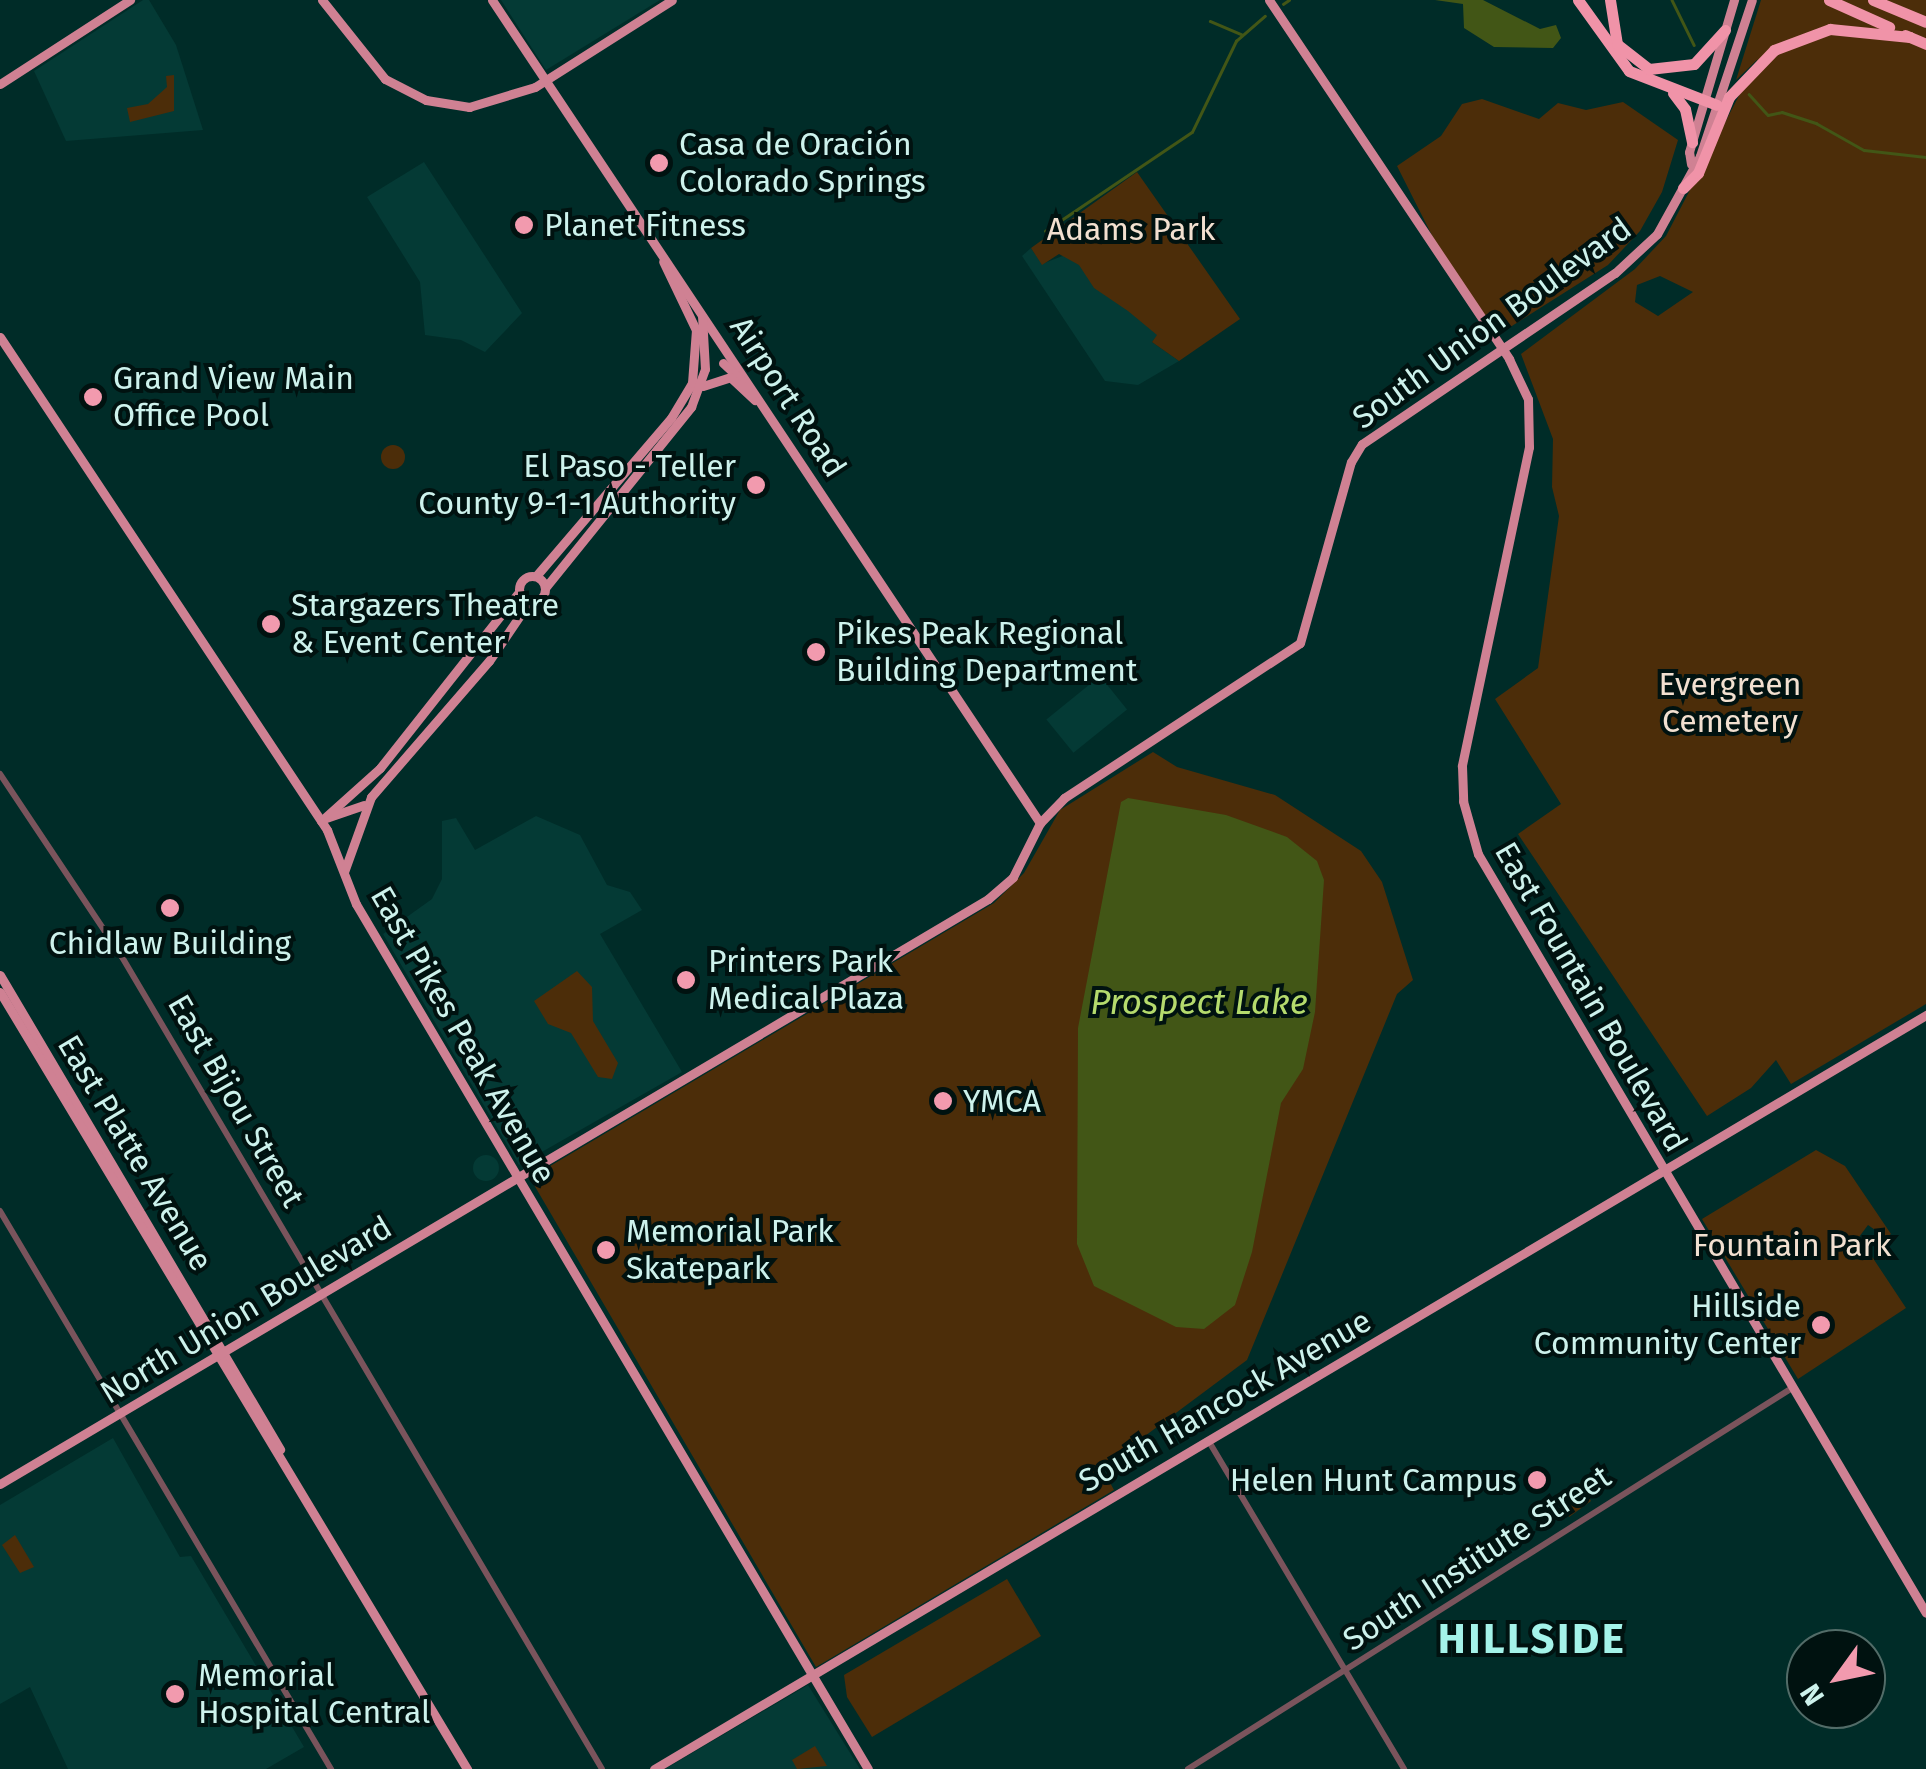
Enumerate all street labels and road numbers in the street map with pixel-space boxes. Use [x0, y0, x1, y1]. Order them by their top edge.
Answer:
street label: South Union Boulevard [1345, 209, 1639, 437]
street label: Airport Road [722, 310, 854, 484]
street label: East Fountain Boulevard [1487, 835, 1695, 1159]
street label: East Pikes Peak Avenue [362, 880, 564, 1190]
street label: East Bijou Street [160, 988, 312, 1214]
street label: East Platte Avenue [49, 1028, 221, 1278]
street label: North Union Boulevard [93, 1208, 399, 1412]
street label: South Hancock Avenue [1072, 1302, 1378, 1500]
street label: South Institute Street [1336, 1457, 1618, 1659]

